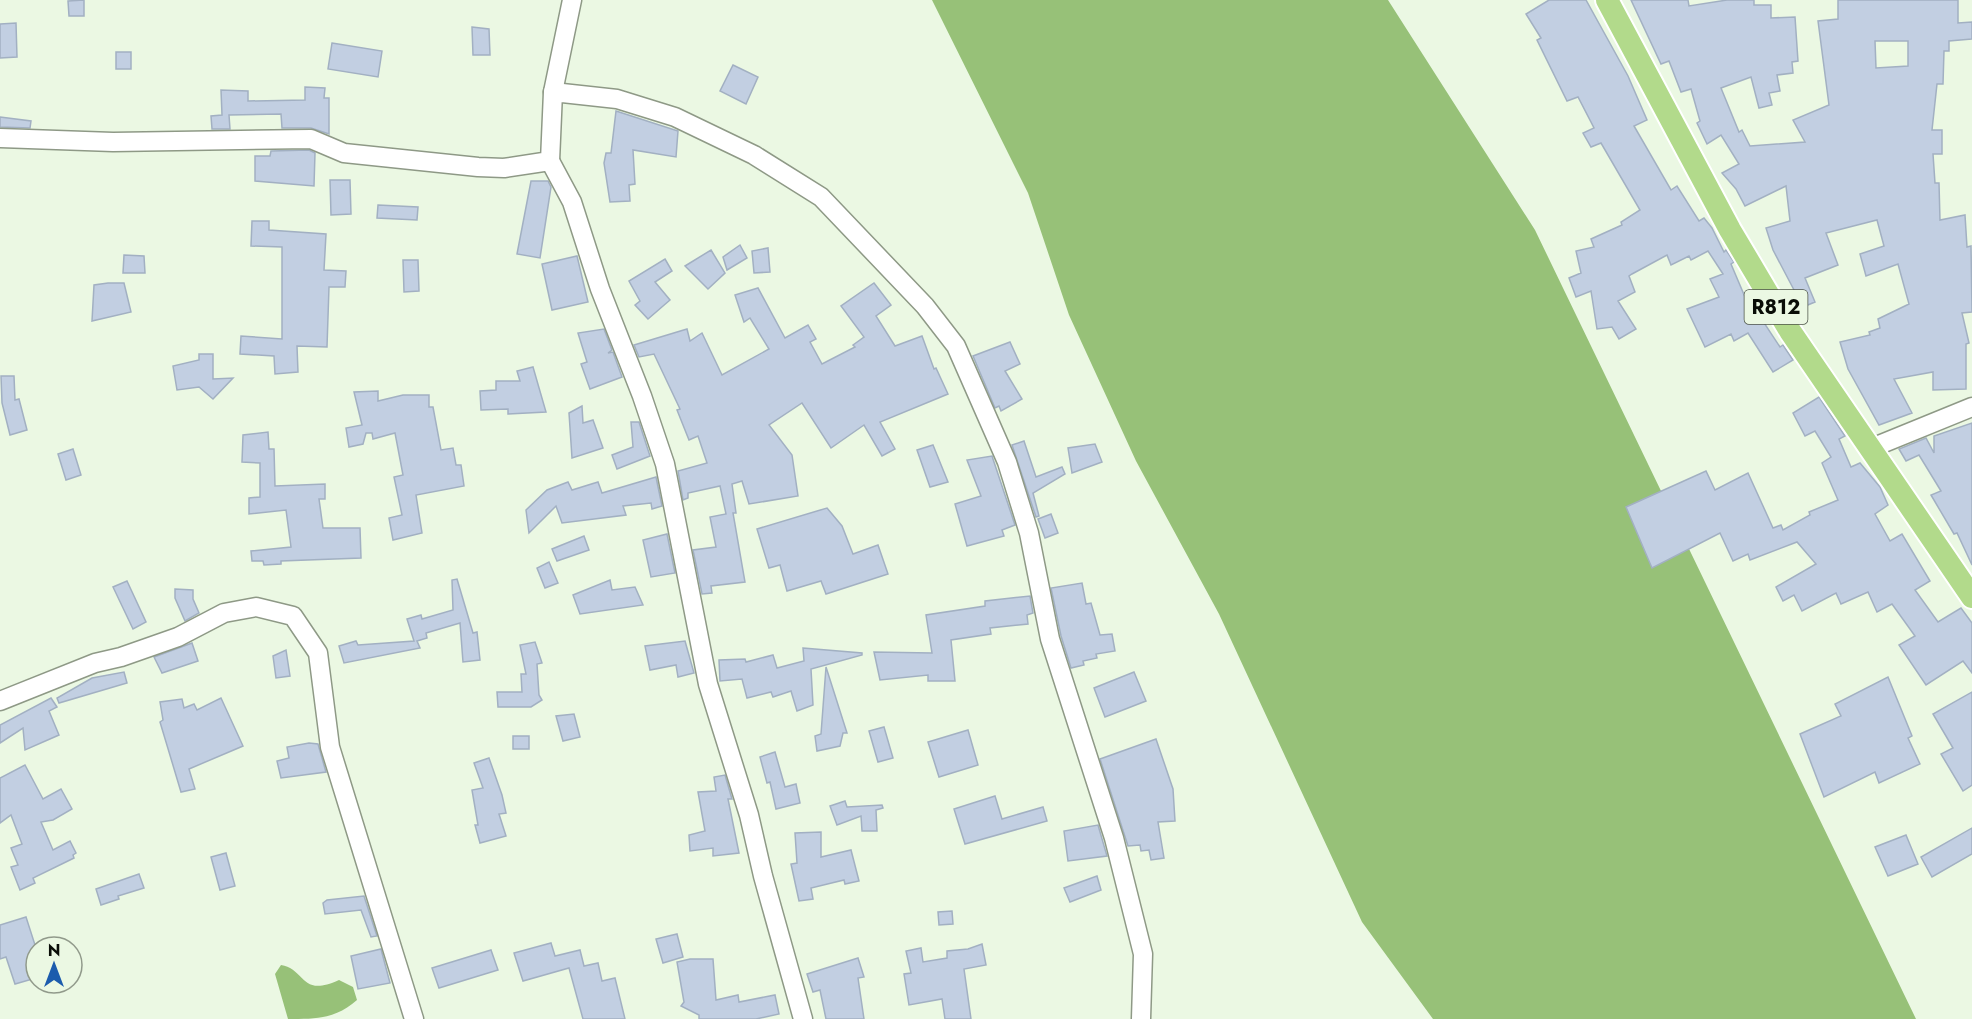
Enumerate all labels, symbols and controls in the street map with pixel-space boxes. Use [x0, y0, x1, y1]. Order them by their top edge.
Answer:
road number: R812 [1744, 290, 1808, 324]
north arrow [24, 935, 84, 995]
text: N [48, 939, 60, 962]

